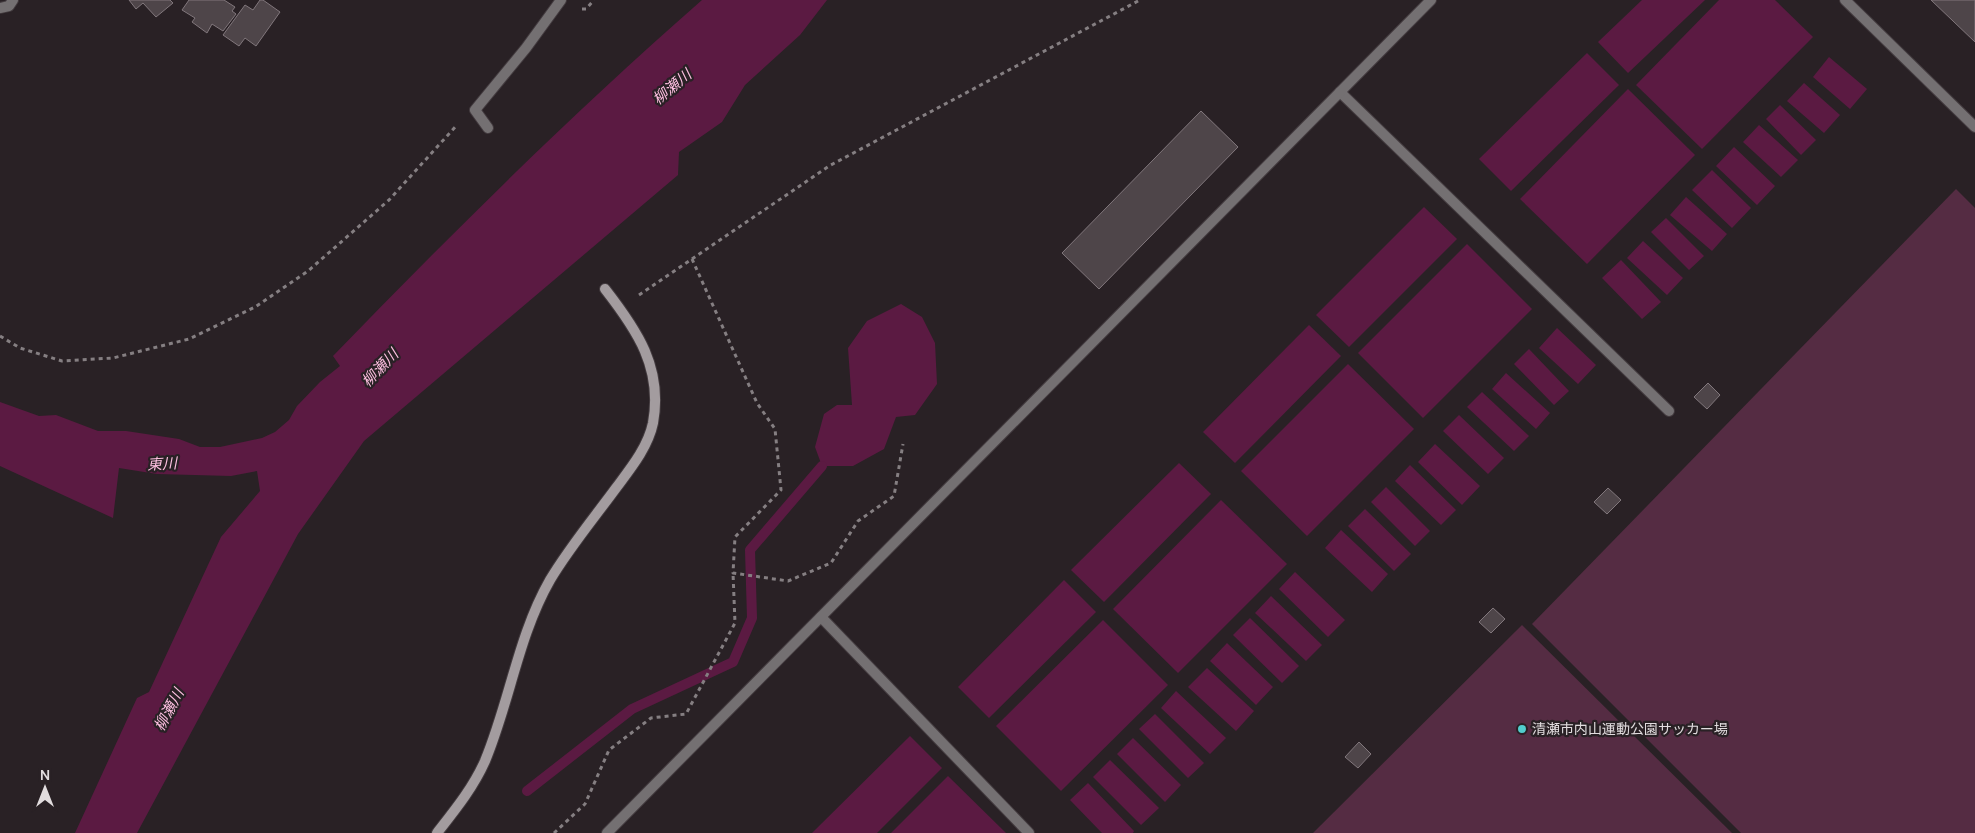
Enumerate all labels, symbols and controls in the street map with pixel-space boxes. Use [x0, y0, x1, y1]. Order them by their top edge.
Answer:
water label: 柳瀬川 [648, 63, 697, 109]
water label: 柳瀬川 [356, 343, 404, 391]
water label: 東川 [146, 452, 179, 475]
water label: 柳瀬川 [149, 683, 189, 735]
place label: 清瀬市内山運動公園サッカー場 [1532, 719, 1728, 738]
marker: 清瀬市内山運動公園サッカー場 [1516, 723, 1528, 735]
north arrow [20, 763, 70, 813]
text: N [40, 765, 50, 784]

